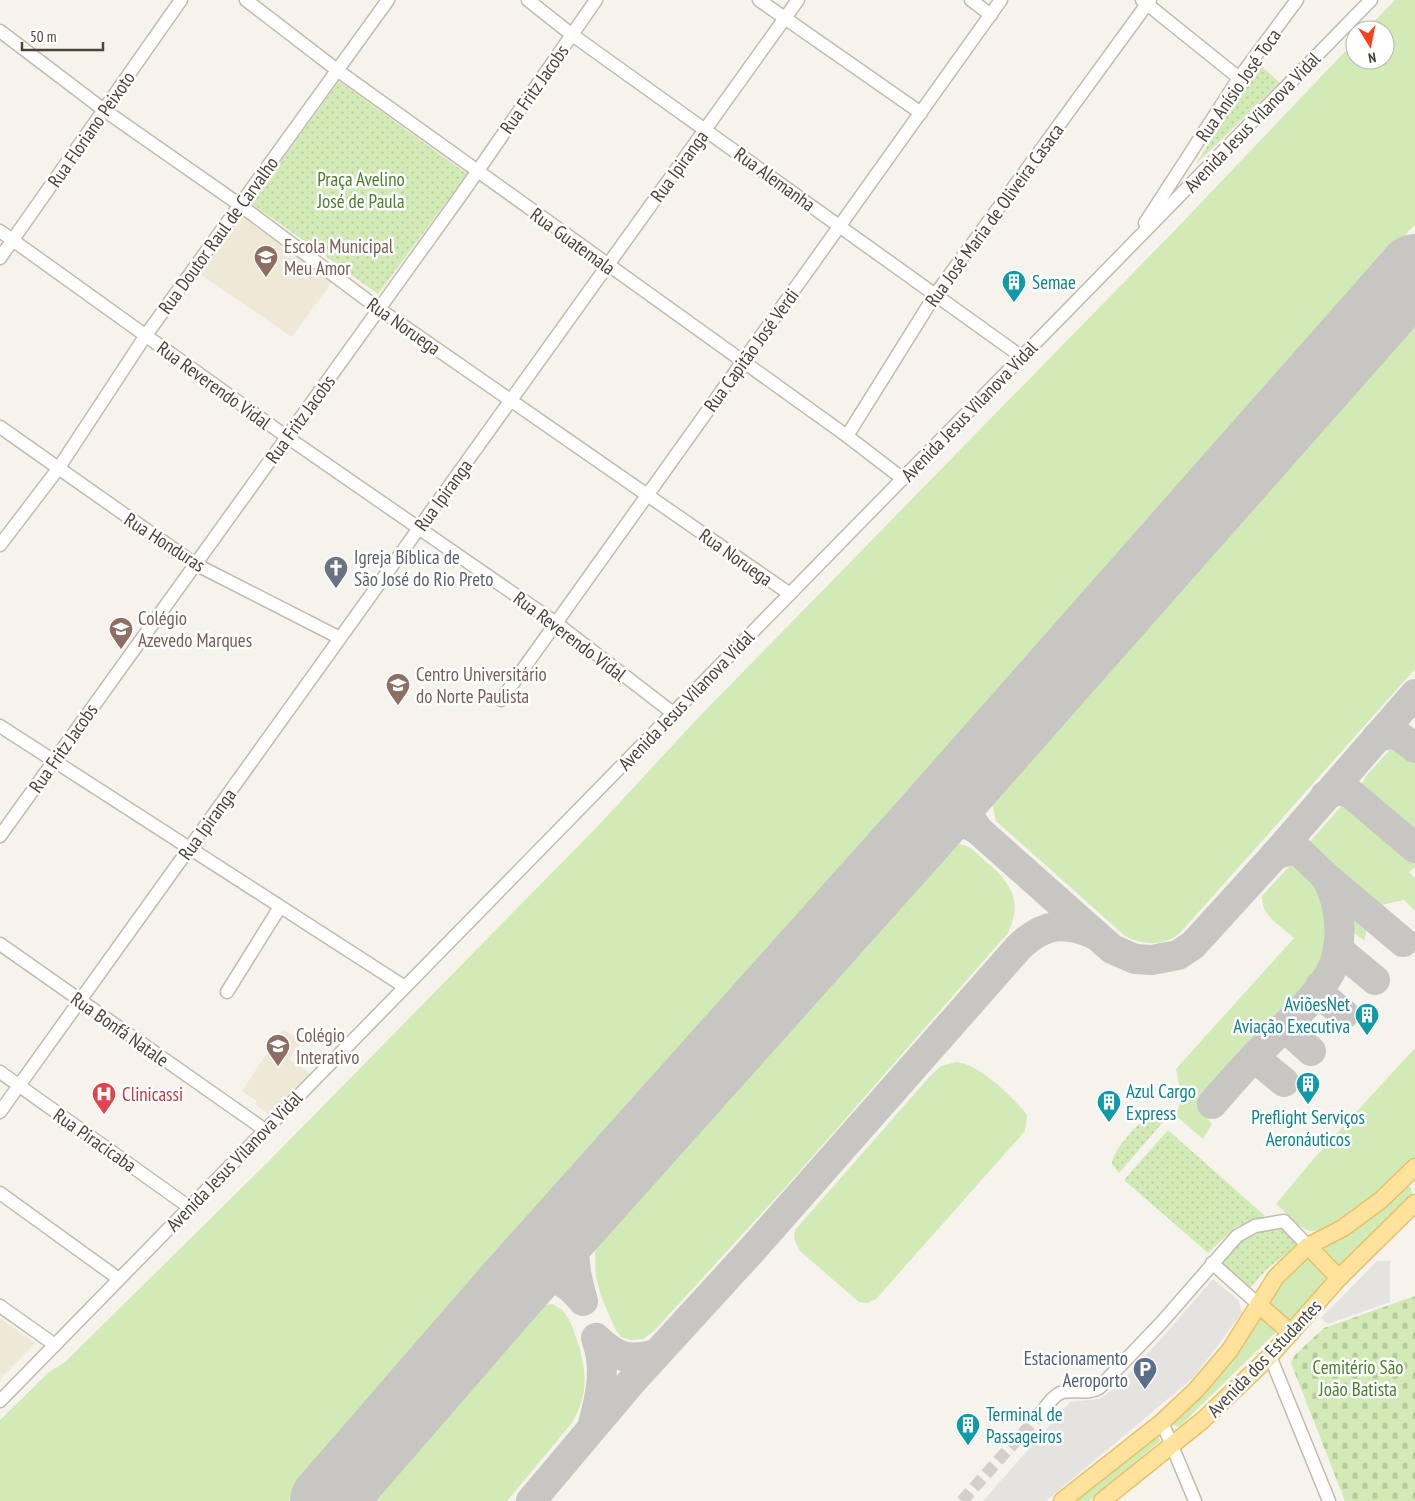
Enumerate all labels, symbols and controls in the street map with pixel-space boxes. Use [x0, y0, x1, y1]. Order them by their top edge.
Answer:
scale bar [22, 20, 104, 52]
north arrow [1345, 20, 1395, 70]
street label: Rua Anísio José Toca [1190, 24, 1286, 146]
text: 50 m [30, 27, 56, 46]
street label: Rua Fritz Jacobs [495, 40, 573, 138]
street label: Avenida Jesus Vilanova Vidal [1179, 46, 1326, 197]
text: N [1367, 48, 1378, 67]
street label: Rua Floriano Peixoto [42, 66, 140, 192]
street label: Rua José Maria de Oliveira Casaca [920, 119, 1068, 311]
street label: Rua Ipiranga [645, 125, 713, 207]
street label: Rua Alemanha [730, 142, 820, 216]
street label: Rua Doutor Raul de Carvalho [153, 152, 283, 318]
park label: Praça Avelino José de Paula [316, 167, 405, 213]
street label: Rua Guatemala [526, 202, 620, 280]
place label: Escola Municipal Meu Amor [284, 234, 394, 280]
school or university icon: Escola Municipal Meu Amor [253, 244, 279, 278]
building icon: Semae [1001, 269, 1027, 303]
place label: Semae [1032, 270, 1076, 294]
street label: Rua Capitão José Verdi [698, 284, 804, 416]
street label: Rua Noruega [363, 292, 445, 360]
street label: Avenida Jesus Vilanova Vidal [896, 335, 1043, 486]
street label: Rua Reverendo Vidal [152, 336, 276, 435]
street label: Rua Fritz Jacobs [260, 370, 340, 468]
street label: Rua Ipiranga [409, 454, 477, 536]
street label: Rua Honduras [120, 507, 210, 577]
street label: Rua Noruega [695, 523, 777, 591]
place label: Igreja Bíblica de São José do Rio Preto [354, 545, 493, 591]
church icon: Igreja Bíblica de São José do Rio Preto [323, 555, 349, 589]
street label: Rua Reverendo Vidal [509, 586, 631, 686]
place label: Colégio Azevedo Marques [138, 606, 252, 652]
school or university icon: Colégio Azevedo Marques [108, 616, 134, 650]
street label: Avenida Jesus Vilanova Vidal [613, 624, 760, 775]
place label: Centro Universitário do Norte Paulista [416, 662, 547, 708]
school or university icon: Centro Universitário do Norte Paulista [385, 672, 411, 706]
street label: Rua Fritz Jacobs [24, 699, 102, 797]
street label: Rua Ipiranga [173, 783, 241, 865]
street label: Rua Bonfá Natale [66, 986, 174, 1072]
place label: AviõesNet Aviação Executiva [1233, 992, 1351, 1038]
building icon: AviõesNet Aviação Executiva [1354, 1002, 1380, 1036]
place label: Colégio Interativo [296, 1023, 359, 1069]
school or university icon: Colégio Interativo [265, 1033, 291, 1067]
building icon: Preflight Serviços Aeronáuticos [1295, 1071, 1321, 1105]
place label: Azul Cargo Express [1126, 1079, 1196, 1125]
hospital icon: Clinicassi [91, 1081, 117, 1115]
place label: Clinicassi [122, 1082, 183, 1106]
street label: Avenida Jesus Vilanova Vidal [161, 1085, 308, 1236]
building icon: Azul Cargo Express [1096, 1089, 1122, 1123]
street label: Rua Piracicaba [49, 1103, 141, 1177]
place label: Preflight Serviços Aeronáuticos [1251, 1105, 1365, 1151]
street label: Avenida dos Estudantes [1202, 1294, 1326, 1422]
place label: Estacionamento Aeroporto [1024, 1346, 1128, 1392]
park label: Cemitério São João Batista [1313, 1355, 1403, 1401]
parking icon: Estacionamento Aeroporto [1132, 1356, 1158, 1390]
place label: Terminal de Passageiros [986, 1402, 1063, 1448]
building icon: Terminal de Passageiros [955, 1412, 981, 1446]

